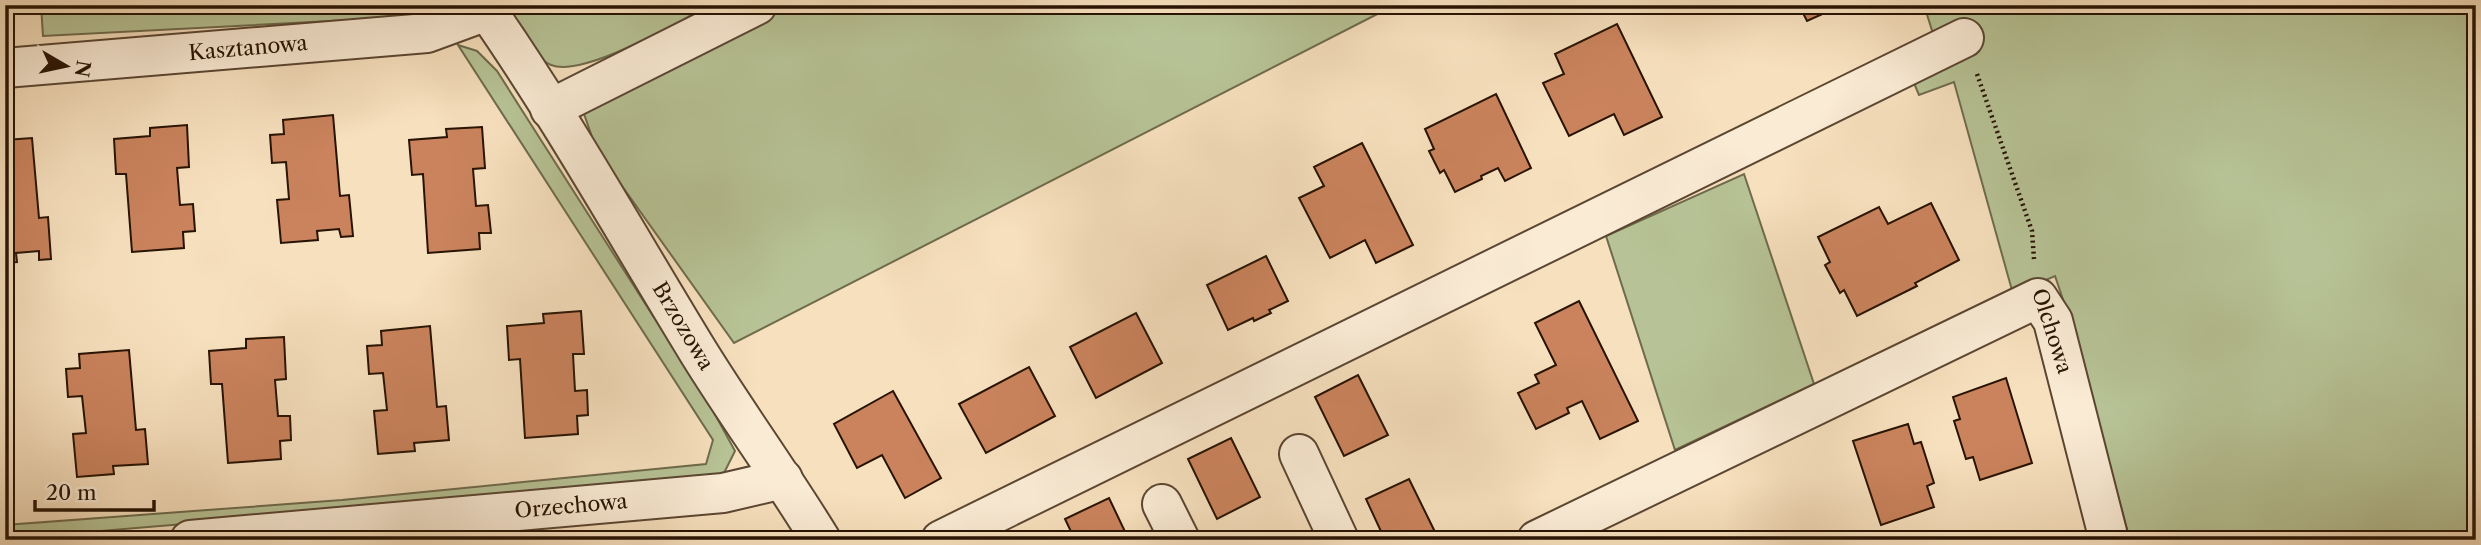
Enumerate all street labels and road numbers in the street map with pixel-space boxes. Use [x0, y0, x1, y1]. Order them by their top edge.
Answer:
street label: Kasztanowa [187, 30, 309, 65]
street label: Brzozowa [647, 277, 720, 375]
street label: Olchowa [2027, 285, 2078, 377]
street label: Orzechowa [513, 488, 629, 523]

